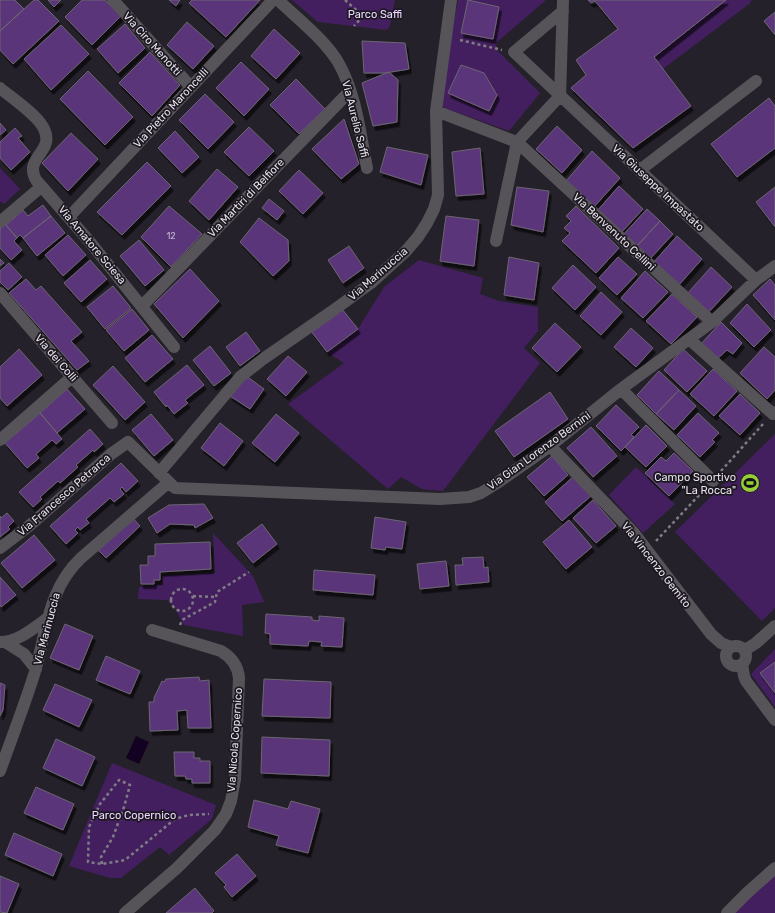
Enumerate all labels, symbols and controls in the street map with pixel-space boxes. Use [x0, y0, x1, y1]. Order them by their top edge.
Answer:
park label: Parco Saffi [348, 8, 402, 21]
street label: Via Ciro Menotti [120, 10, 184, 78]
street label: Via Pietro Maroncelli [131, 66, 211, 150]
street label: Via Aurelio Saffi [339, 79, 371, 159]
street label: Via Giuseppe Impastato [609, 142, 707, 234]
street label: Via Martiri di Belfiore [205, 156, 287, 240]
street label: Via Benvenuto Cellini [570, 190, 658, 274]
street label: Via Amatore Sciesa [55, 203, 129, 287]
house number: 12 [166, 231, 176, 241]
street label: Via Marinuccia [346, 245, 410, 303]
street label: Via dei Colli [32, 332, 80, 384]
street label: Via Gian Lorenzo Bernini [485, 409, 593, 493]
street label: Via Francesco Petrarca [15, 451, 113, 539]
place label: Campo Sportivo "La Rocca" [654, 471, 736, 497]
sports icon: Campo Sportivo "La Rocca" [739, 472, 761, 494]
street label: Via Vincenzo Gemito [619, 520, 693, 610]
street label: Via Marinuccia [31, 591, 63, 667]
street label: Via Nicola Copernico [225, 687, 245, 793]
park label: Parco Copernico [92, 809, 176, 822]

